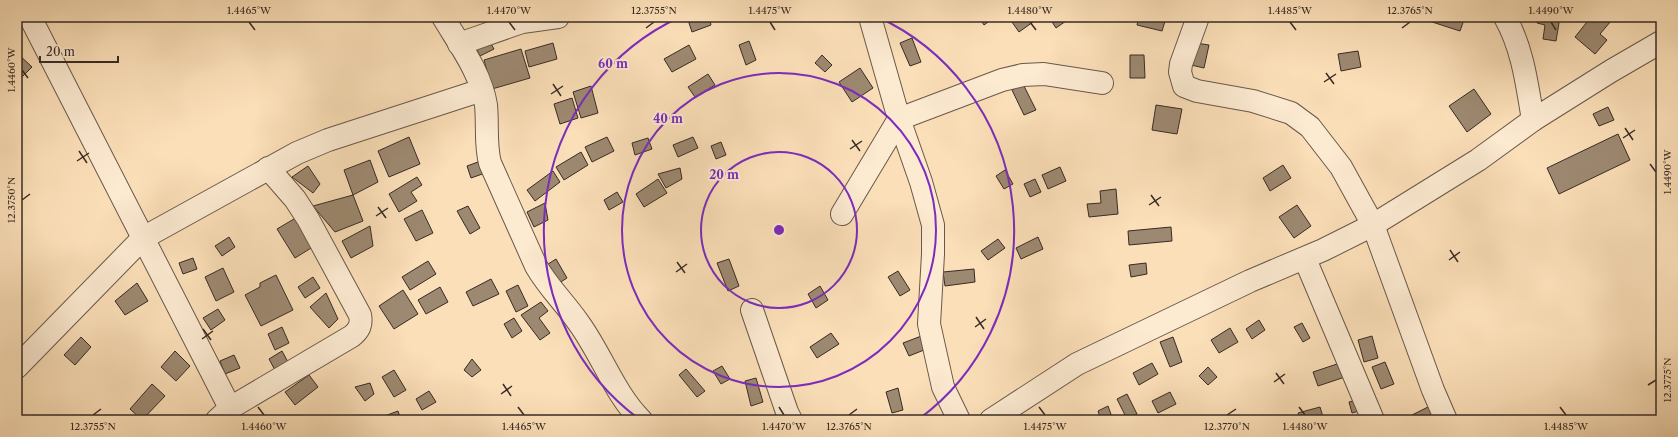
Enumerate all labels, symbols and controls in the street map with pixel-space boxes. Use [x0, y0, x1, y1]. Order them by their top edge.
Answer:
text: 1.4465°W [227, 4, 272, 17]
text: 1.4470°W [487, 4, 532, 17]
text: 12.3755°N [631, 4, 677, 17]
text: 1.4475°W [748, 4, 793, 17]
text: 1.4480°W [1008, 4, 1054, 17]
text: 1.4485°W [1268, 4, 1313, 17]
text: 12.3765°N [1387, 4, 1433, 17]
text: 1.4490°W [1529, 4, 1574, 17]
scale bar [40, 38, 118, 64]
text: 20 m [46, 44, 75, 59]
text: 1.4460°W [5, 47, 18, 92]
text: 60 m [598, 56, 628, 71]
text: 40 m [653, 111, 683, 126]
text: 1.4490°W [1661, 149, 1674, 194]
text: 20 m [709, 167, 739, 182]
text: 12.3750°N [5, 177, 18, 223]
centre of rings [772, 223, 786, 237]
text: 12.3775°N [1661, 358, 1674, 402]
text: 12.3755°N [70, 420, 116, 433]
text: 1.4460°W [242, 420, 287, 433]
text: 1.4465°W [502, 420, 547, 433]
text: 1.4470°W [762, 420, 807, 433]
text: 12.3765°N [826, 420, 872, 433]
text: 1.4475°W [1023, 420, 1068, 433]
text: 12.3770°N [1204, 420, 1250, 433]
text: 1.4480°W [1283, 420, 1329, 433]
text: 1.4485°W [1544, 420, 1589, 433]

